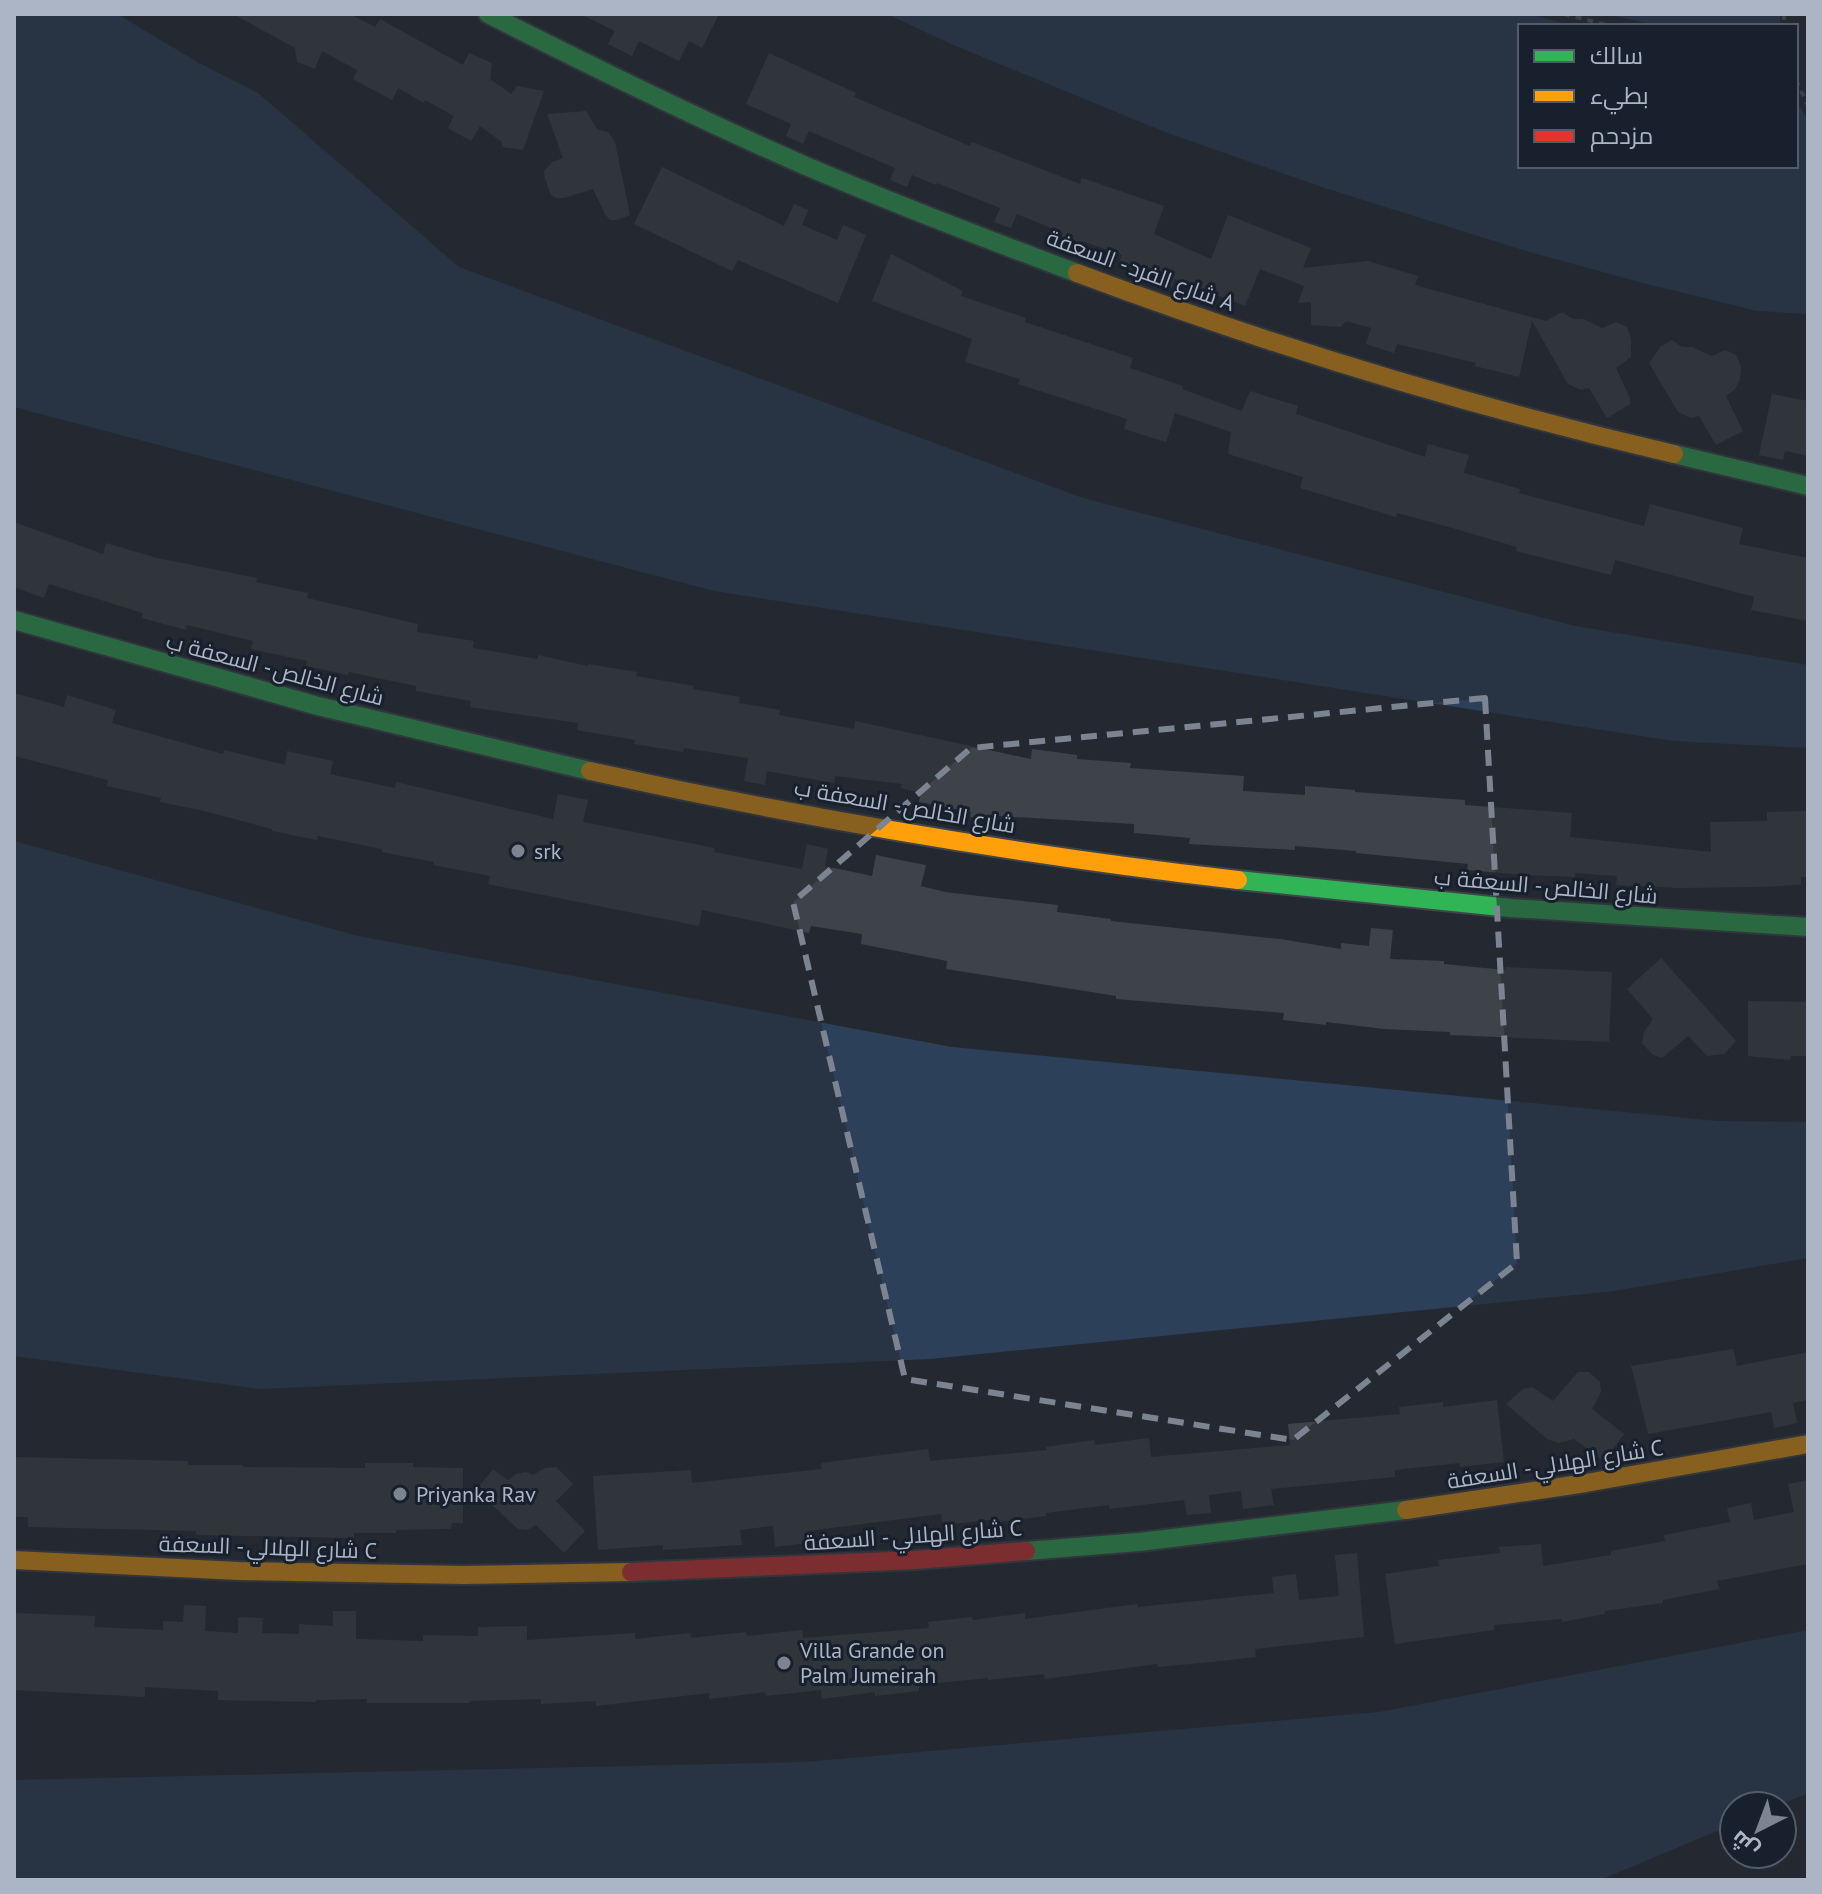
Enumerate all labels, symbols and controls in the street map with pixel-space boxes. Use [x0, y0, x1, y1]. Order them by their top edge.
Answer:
legend [1518, 24, 1798, 168]
text: سالك [1590, 40, 1643, 71]
text: بطيء [1590, 80, 1649, 115]
text: مزدحم [1590, 120, 1653, 152]
street label: شارع الفرد - السعفة A [1043, 223, 1239, 318]
street label: شارع الخالص - السعفة ب [163, 626, 387, 713]
street label: شارع الخالص - السعفة ب [792, 773, 1018, 840]
place label: srk [534, 837, 562, 865]
marker: srk [509, 842, 527, 860]
street label: شارع الخالص - السعفة ب [1433, 862, 1659, 911]
street label: شارع الهلالي - السعفة C [1445, 1433, 1666, 1498]
place label: Priyanka Rav [416, 1480, 536, 1508]
marker: Priyanka Rav [391, 1485, 409, 1503]
street label: شارع الهلالي - السعفة C [803, 1513, 1023, 1560]
street label: شارع الهلالي - السعفة C [158, 1529, 378, 1568]
place label: Villa Grande on Palm Jumeirah [799, 1636, 945, 1689]
marker: Villa Grande on Palm Jumeirah [775, 1654, 793, 1672]
north arrow [1718, 1790, 1798, 1870]
text: ش [1725, 1825, 1764, 1865]

